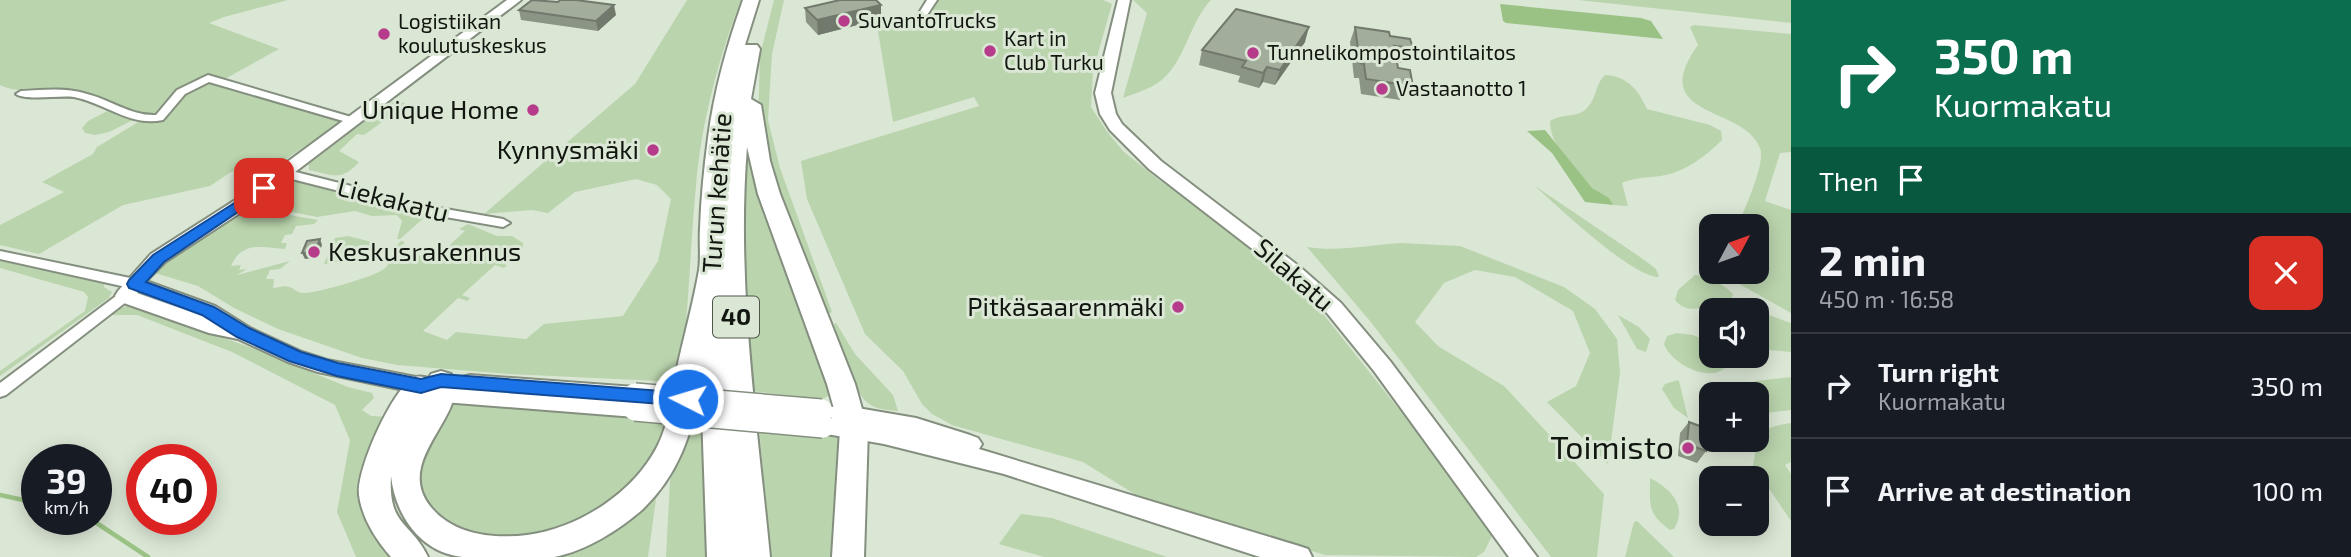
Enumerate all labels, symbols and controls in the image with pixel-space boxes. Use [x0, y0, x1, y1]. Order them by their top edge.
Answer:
place label: SuvantoTrucks [858, 7, 996, 32]
place label: Logistiikan koulutuskeskus [398, 8, 547, 57]
marker: SuvantoTrucks [836, 13, 852, 29]
place label: Kart in Club Turku [1004, 25, 1104, 74]
text: 350 m [1934, 25, 2074, 84]
marker: Logistiikan koulutuskeskus [376, 26, 392, 42]
icon: right [1819, 28, 1910, 119]
place label: Tunnelikompostointilaitos [1267, 39, 1516, 64]
marker: Kart in Club Turku [982, 43, 998, 59]
marker: Tunnelikompostointilaitos [1245, 45, 1261, 61]
place label: Vastaanotto 1 [1396, 75, 1527, 100]
marker: Vastaanotto 1 [1374, 81, 1390, 97]
text: Kuormakatu [1934, 85, 2112, 123]
place label: Unique Home [362, 93, 519, 124]
marker: Unique Home [525, 102, 541, 118]
street label: Turun kehätie [694, 112, 737, 274]
place label: Kynnysmäki [497, 133, 639, 164]
marker: Kynnysmäki [645, 142, 661, 158]
pin [234, 158, 294, 218]
icon: arrive [1892, 161, 1930, 199]
text: Then [1819, 165, 1878, 196]
icon: arrive [245, 169, 283, 207]
street label: Liekakatu [335, 170, 452, 227]
north arrow [1699, 214, 1769, 284]
map controls [1699, 214, 1769, 536]
street label: Silakatu [1249, 231, 1341, 317]
text: 2 min [1819, 234, 1926, 284]
place label: Keskusrakennus [328, 235, 521, 266]
button: close [2249, 236, 2323, 310]
marker: Keskusrakennus [306, 244, 322, 260]
text: 450 m · 16:58 [1819, 285, 1954, 313]
place label: Pitkäsaarenmäki [967, 290, 1164, 321]
road number: 40 [713, 296, 759, 338]
button: sound [1699, 298, 1769, 368]
marker: Pitkäsaarenmäki [1170, 299, 1186, 315]
text: Turn right [1878, 356, 1999, 387]
position arrow [651, 362, 725, 436]
icon: right [1819, 367, 1857, 405]
text: 350 m [2250, 370, 2323, 401]
button: + [1699, 382, 1769, 452]
text: Kuormakatu [1878, 387, 2006, 415]
place label: Toimisto [1550, 427, 1674, 465]
marker: Toimisto [1680, 440, 1696, 456]
speed limit sign: 40 [126, 444, 217, 535]
text: 39 [46, 459, 87, 501]
button: − [1699, 466, 1769, 536]
icon: arrive [1819, 472, 1857, 510]
text: Arrive at destination [1878, 475, 2131, 506]
text: 100 m [2253, 475, 2323, 506]
text: km/h [44, 496, 89, 518]

